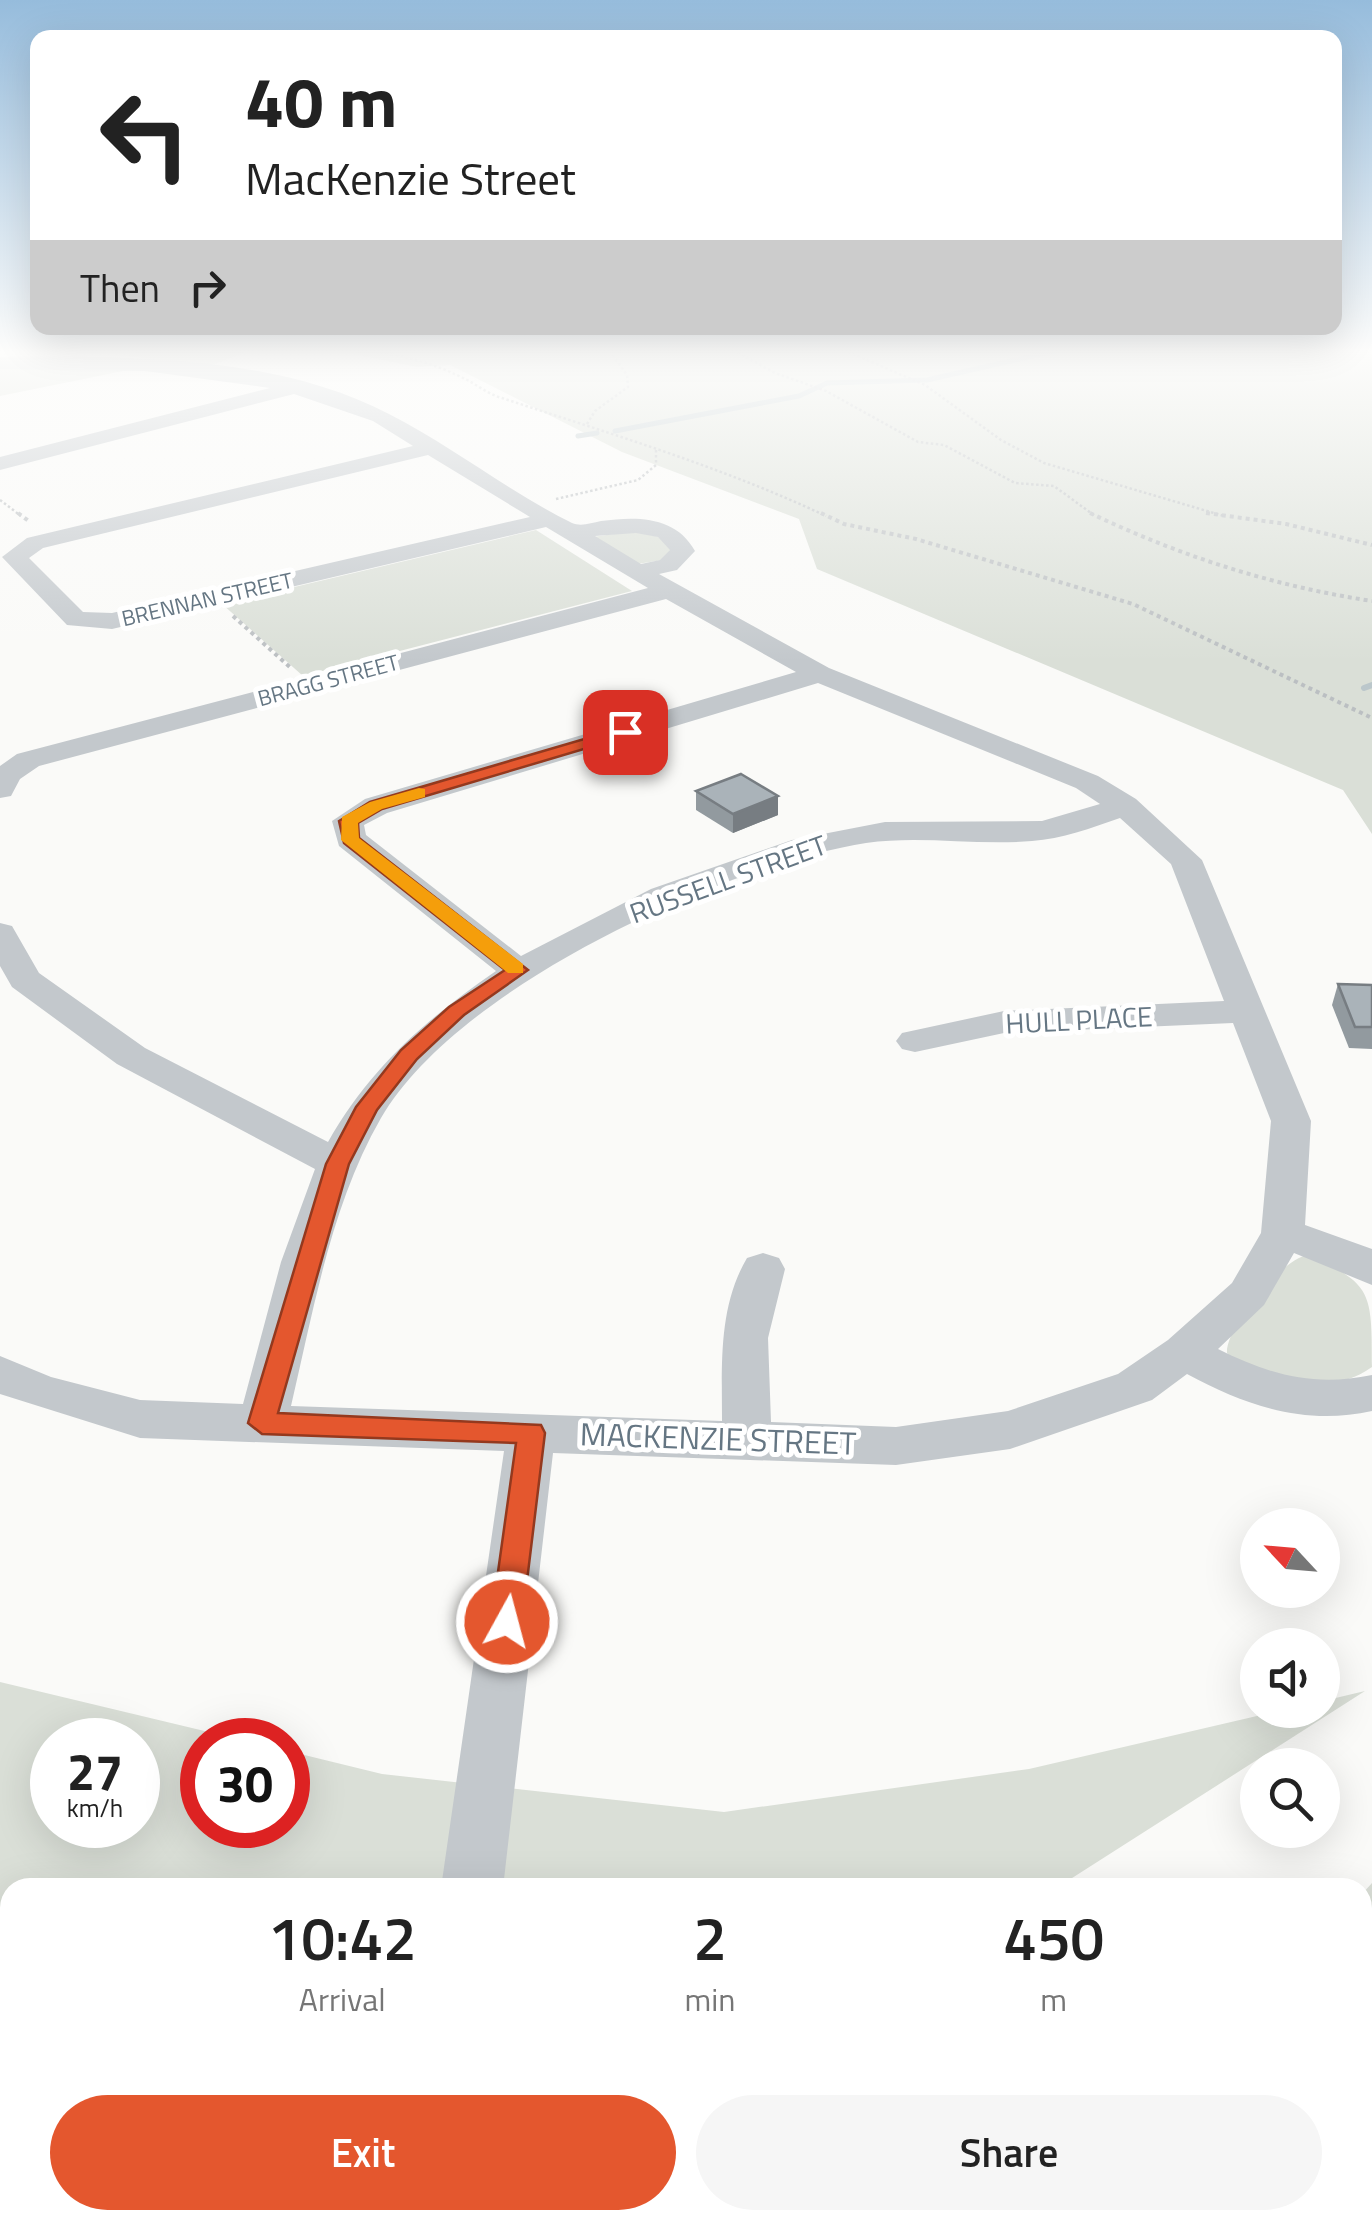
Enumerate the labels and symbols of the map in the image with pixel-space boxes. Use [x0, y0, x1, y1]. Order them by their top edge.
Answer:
street label: BRENNAN STREET [118, 563, 296, 635]
street label: BRAGG STREET [254, 645, 403, 715]
pin [583, 690, 668, 775]
street label: RUSSELL STREET [623, 823, 833, 934]
street label: HULL PLACE [1004, 994, 1154, 1045]
street label: MACKENZIE STREET [579, 1409, 857, 1467]
north arrow [1240, 1508, 1340, 1608]
position arrow [455, 1570, 559, 1674]
speed limit sign: 30 [180, 1718, 310, 1848]

